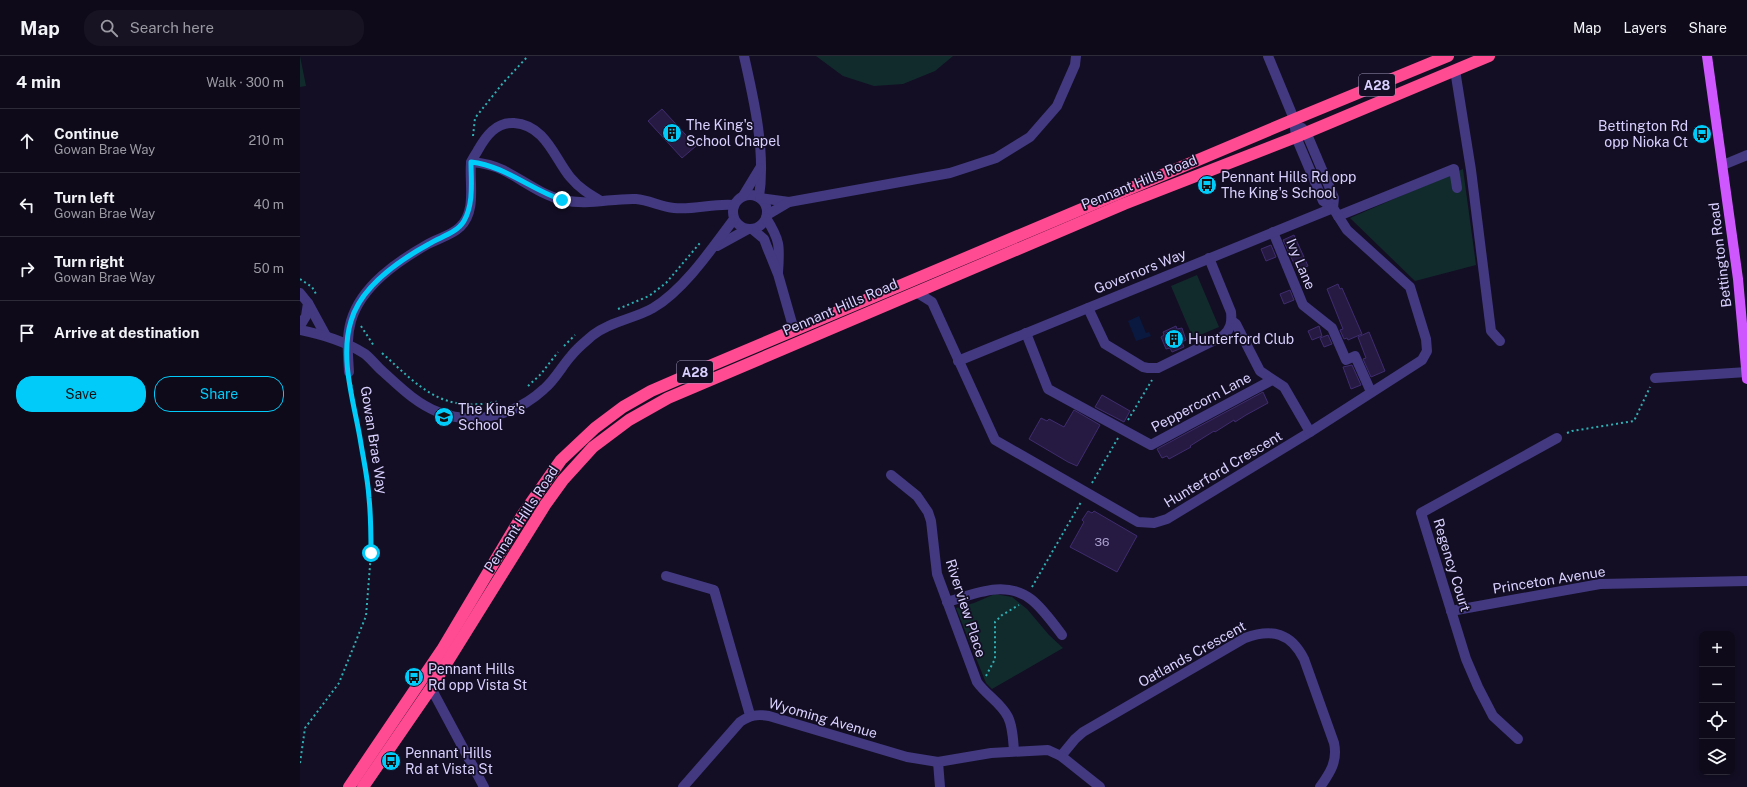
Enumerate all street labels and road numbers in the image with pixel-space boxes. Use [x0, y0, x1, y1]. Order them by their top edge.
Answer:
road number: A28 [1359, 74, 1395, 96]
street label: Pennant Hills Road [1079, 152, 1199, 212]
street label: Bettington Road [1706, 202, 1734, 308]
street label: Ivy Lane [1283, 236, 1319, 292]
street label: Governors Way [1092, 245, 1189, 297]
street label: Pennant Hills Road [780, 276, 900, 338]
road number: A28 [677, 361, 713, 383]
street label: Peppercorn Lane [1148, 369, 1254, 435]
street label: Gowan Brae Way [358, 385, 391, 496]
street label: Hunterford Crescent [1161, 427, 1285, 511]
street label: Pennant Hills Road [481, 463, 561, 575]
street label: Regency Court [1430, 517, 1474, 613]
street label: Riverview Place [943, 557, 989, 659]
street label: Princeton Avenue [1491, 563, 1607, 597]
street label: Oatlands Crescent [1135, 618, 1249, 690]
street label: Wyoming Avenue [767, 695, 879, 741]

